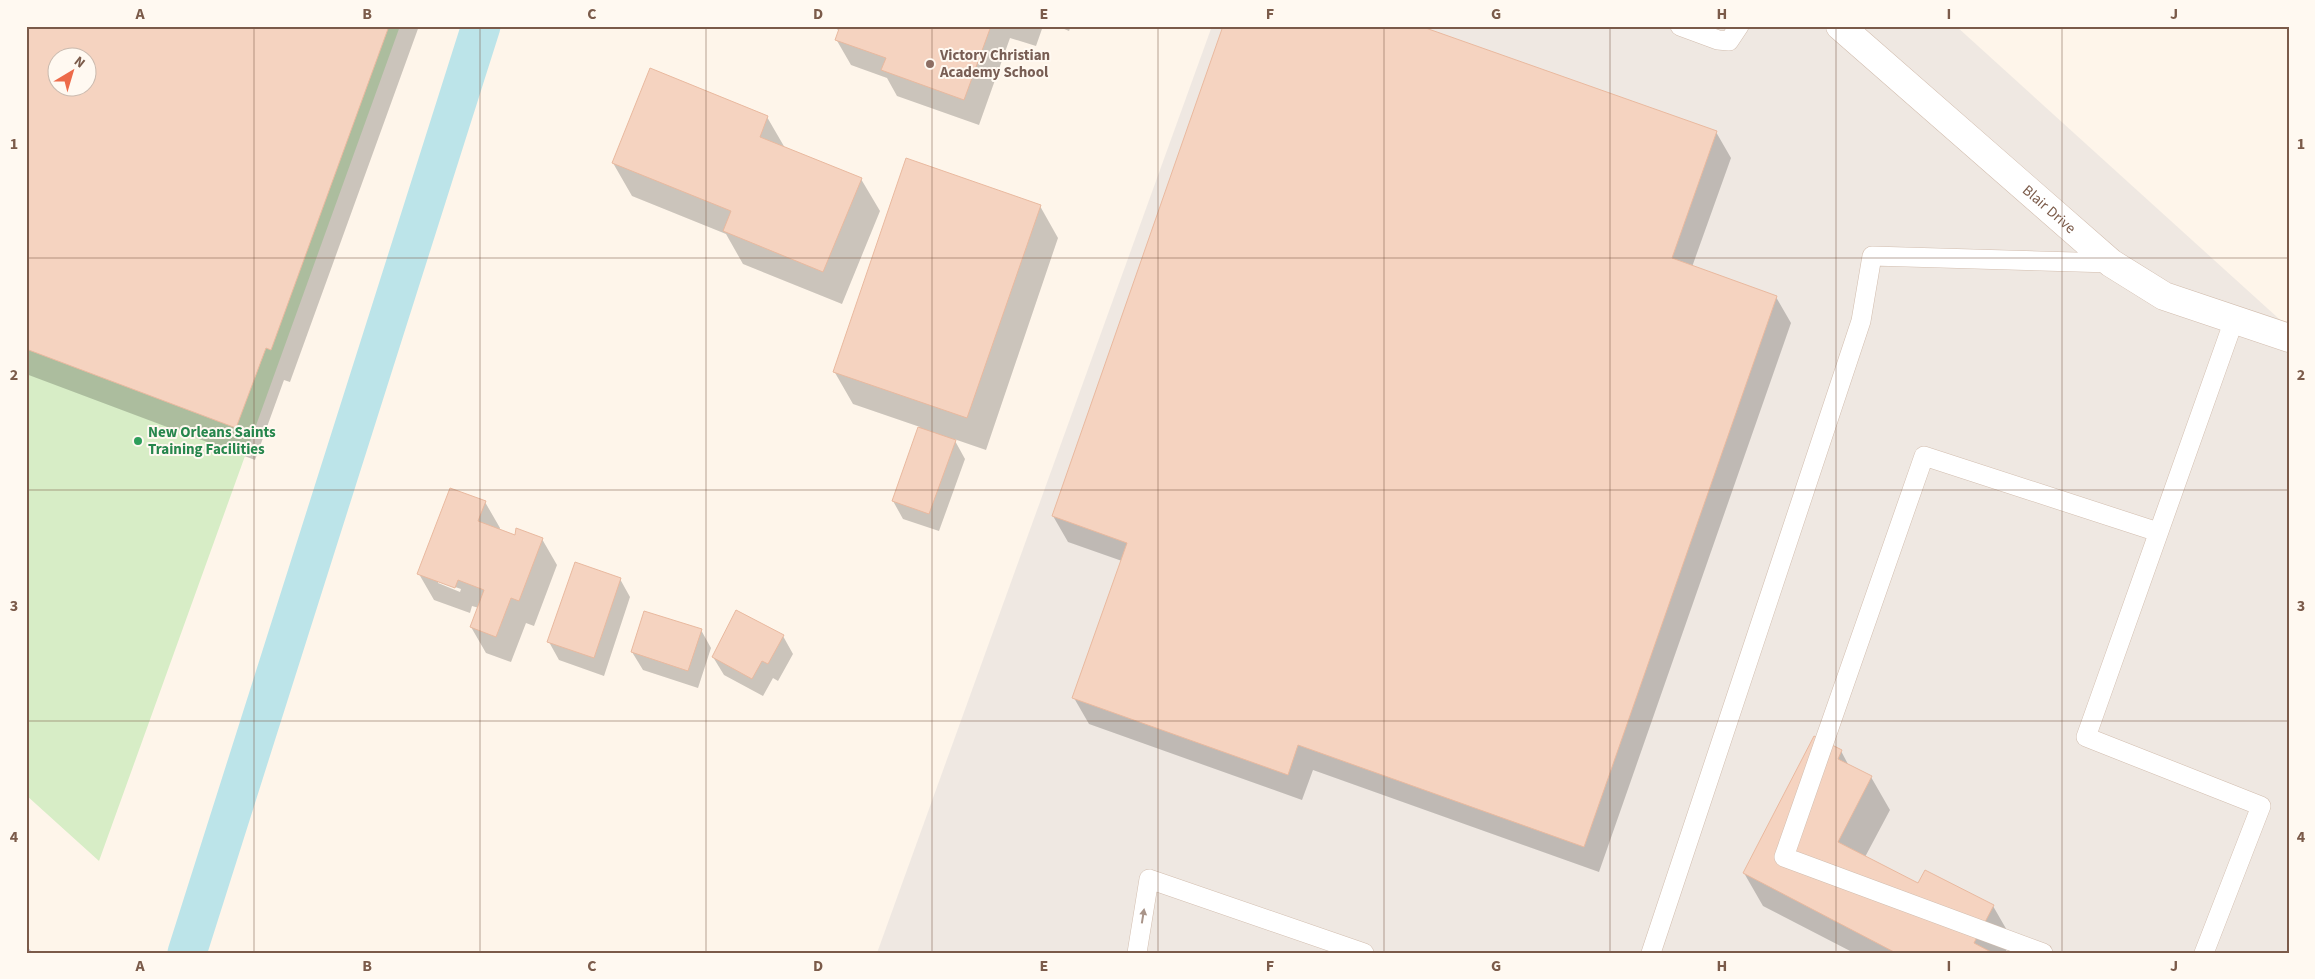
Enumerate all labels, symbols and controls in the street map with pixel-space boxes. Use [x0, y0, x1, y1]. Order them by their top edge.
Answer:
text: A [134, 3, 145, 25]
text: B [362, 3, 372, 25]
text: C [587, 3, 597, 25]
text: D [813, 3, 823, 25]
text: E [1040, 3, 1048, 25]
text: F [1266, 3, 1274, 25]
text: G [1491, 3, 1501, 25]
text: H [1717, 3, 1727, 25]
text: I [1947, 3, 1951, 25]
text: J [2170, 3, 2178, 25]
place label: Victory Christian Academy School [939, 45, 1050, 83]
north arrow [48, 48, 98, 98]
text: N [70, 52, 89, 73]
marker: Victory Christian Academy School [924, 58, 936, 70]
text: 1 [10, 133, 18, 155]
text: 1 [2297, 133, 2305, 155]
street label: Blair Drive [2018, 180, 2081, 238]
text: 2 [10, 364, 18, 386]
text: 2 [2297, 364, 2305, 386]
place label: New Orleans Saints Training Facilities [148, 422, 276, 460]
marker: New Orleans Saints Training Facilities [132, 435, 144, 447]
text: 3 [10, 595, 18, 617]
text: 3 [2297, 595, 2305, 617]
text: 4 [10, 826, 19, 848]
text: 4 [2297, 826, 2306, 848]
one-way arrow [1139, 908, 1147, 924]
text: A [134, 955, 145, 977]
text: B [362, 955, 372, 977]
text: C [587, 955, 597, 977]
text: D [813, 955, 823, 977]
text: E [1040, 955, 1048, 977]
text: F [1266, 955, 1274, 977]
text: G [1491, 955, 1501, 977]
text: H [1717, 955, 1727, 977]
text: I [1947, 955, 1951, 977]
text: J [2170, 955, 2178, 977]

